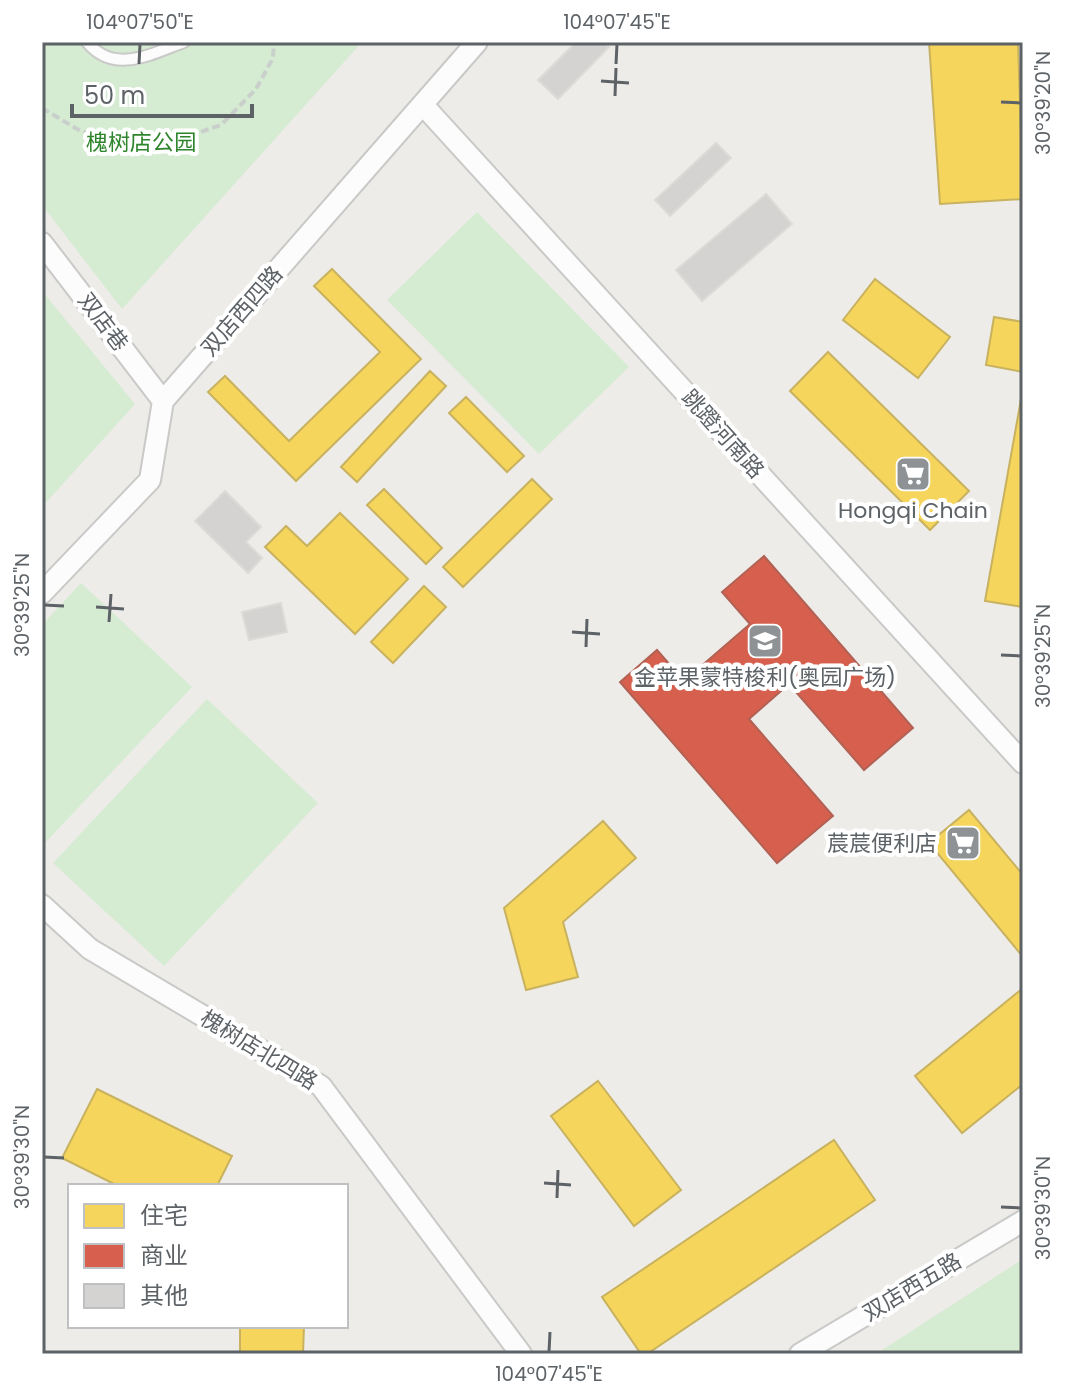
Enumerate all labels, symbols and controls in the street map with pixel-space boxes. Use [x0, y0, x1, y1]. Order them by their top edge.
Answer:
text: 104°07'50"E [86, 8, 194, 36]
text: 104°07'45"E [563, 8, 671, 36]
text: 30°39'20"N [1029, 51, 1057, 155]
scale bar [72, 68, 252, 118]
text: 50 m [84, 79, 145, 112]
park label: 槐树店公园 [86, 127, 196, 158]
street label: 双店西四路 [194, 259, 290, 363]
street label: 双店巷 [71, 286, 135, 358]
street label: 跳蹬河南路 [675, 383, 771, 485]
supermarket icon: Hongqi Chain [894, 455, 932, 493]
place label: Hongqi Chain [838, 495, 988, 526]
text: 30°39'25"N [8, 553, 36, 657]
text: 30°39'25"N [1029, 604, 1057, 708]
school or university icon: 金苹果蒙特梭利(奥园广场) [746, 622, 784, 660]
place label: 金苹果蒙特梭利(奥园广场) [634, 662, 896, 693]
supermarket icon: 莀莀便利店 [944, 824, 982, 862]
place label: 莀莀便利店 [827, 828, 937, 859]
street label: 槐树店北四路 [194, 1003, 324, 1097]
text: 30°39'30"N [8, 1105, 36, 1209]
text: 30°39'30"N [1029, 1156, 1057, 1260]
legend [68, 1184, 348, 1328]
text: 住宅 [140, 1199, 188, 1232]
text: 商业 [140, 1239, 188, 1272]
street label: 双店西五路 [857, 1245, 967, 1329]
text: 其他 [140, 1279, 188, 1312]
text: 104°07'45"E [495, 1360, 603, 1388]

